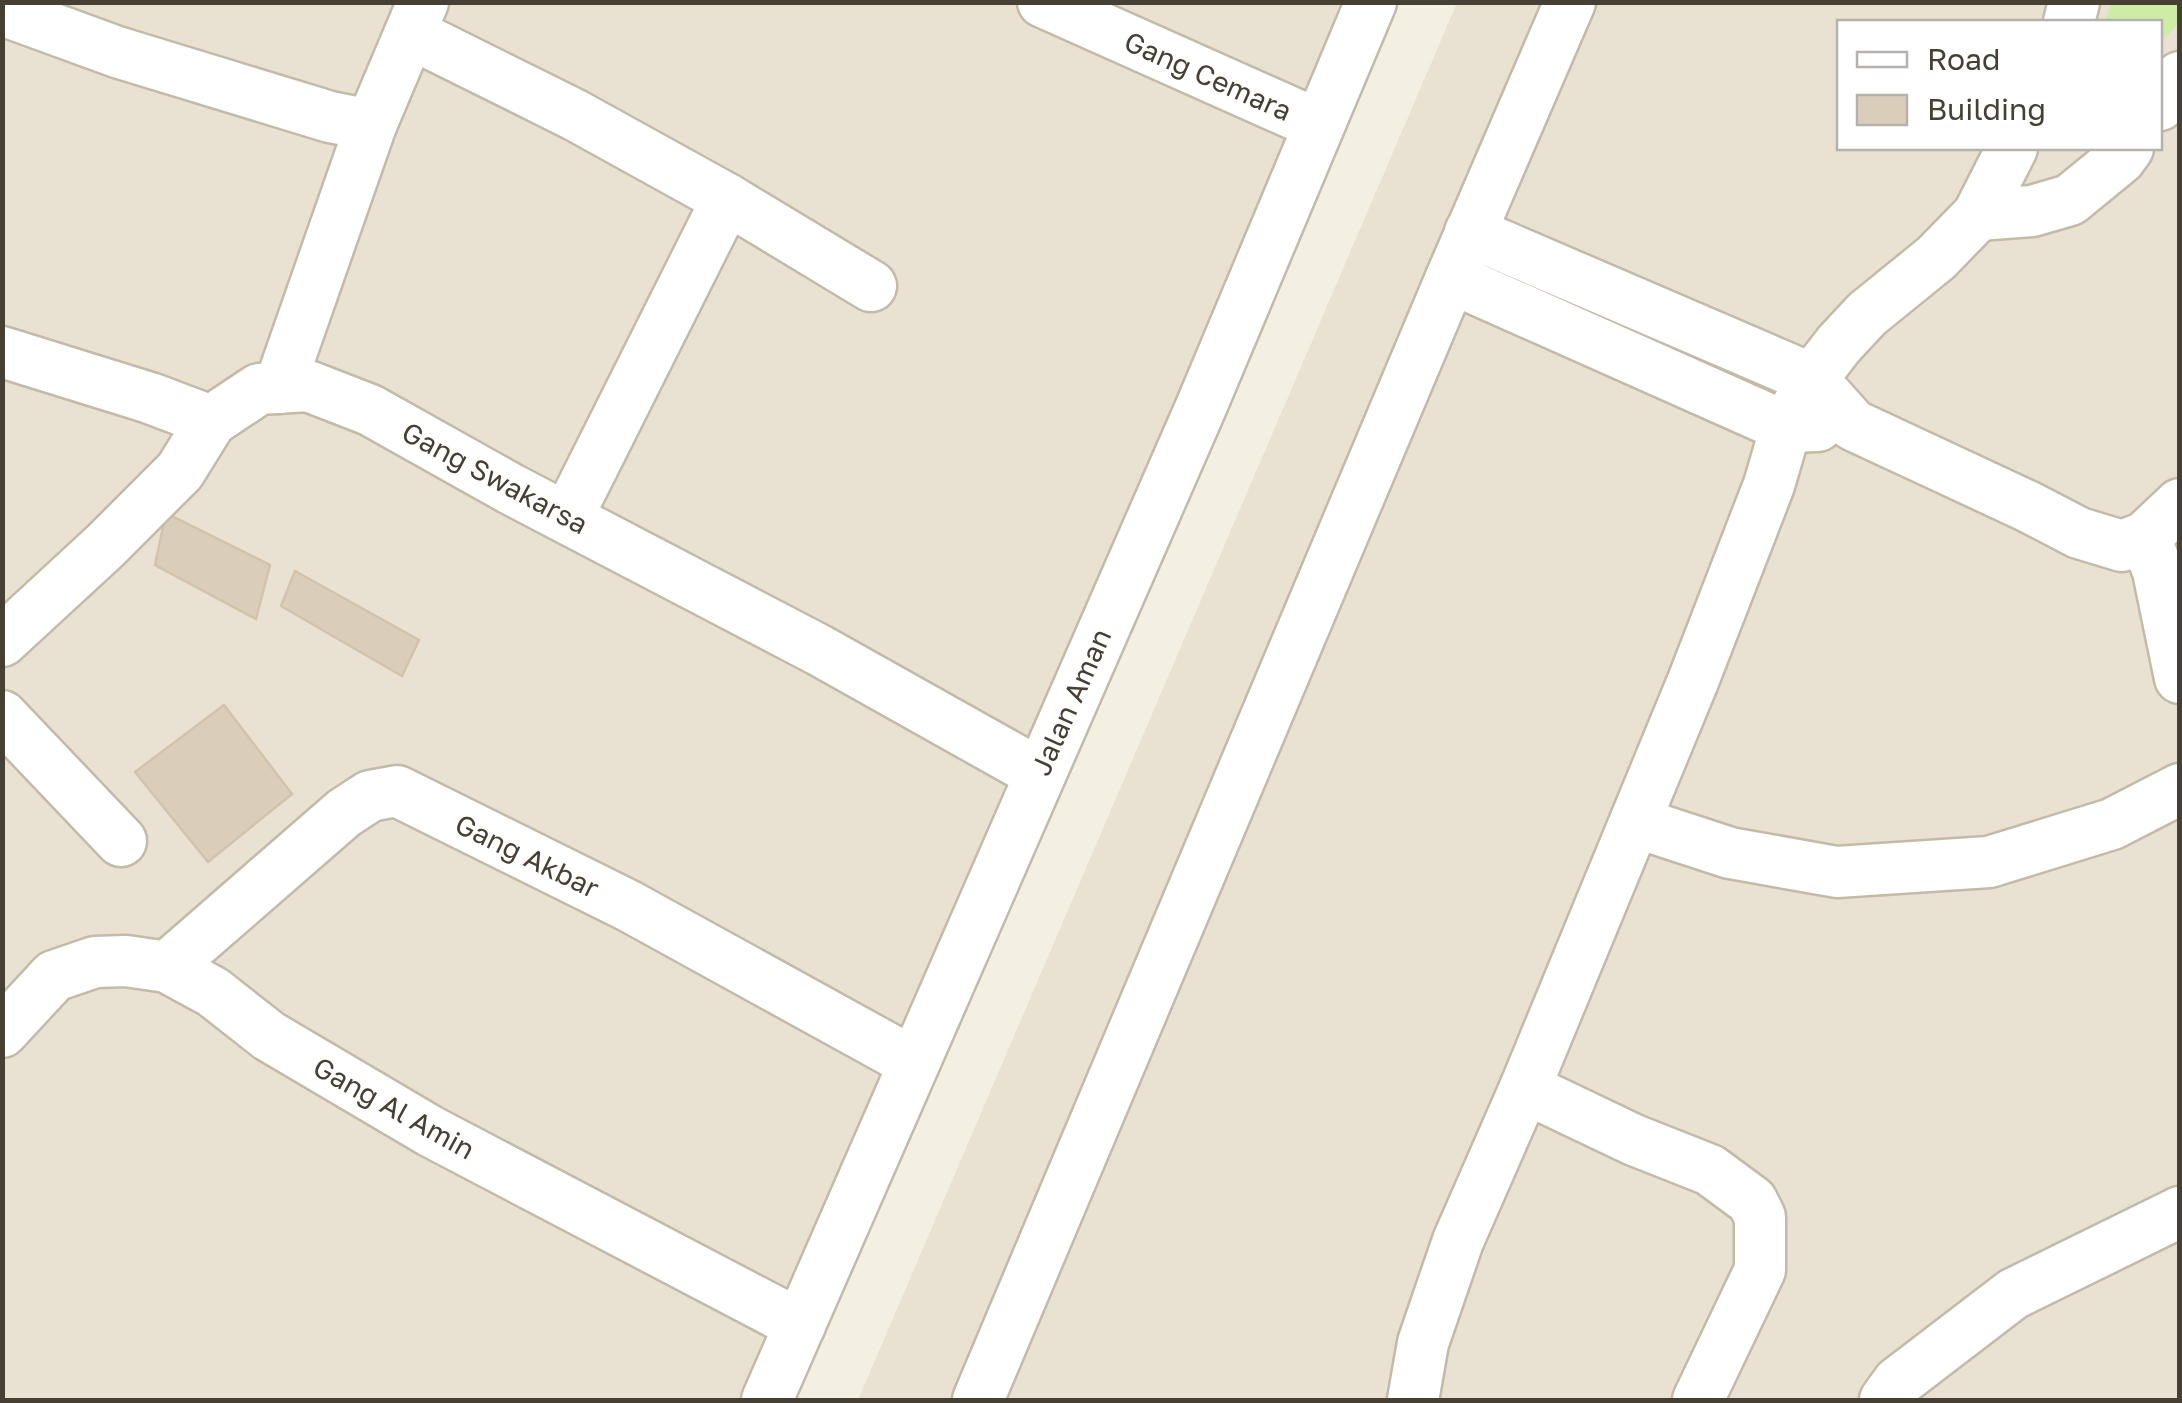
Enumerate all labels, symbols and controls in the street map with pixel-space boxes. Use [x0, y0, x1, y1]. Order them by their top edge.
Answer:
legend [1837, 20, 2162, 150]
street label: Gang Cemara [1120, 24, 1297, 127]
text: Road [1927, 41, 2001, 77]
text: Building [1927, 91, 2046, 127]
street label: Gang Swakarsa [397, 415, 594, 540]
street label: Jalan Aman [1024, 623, 1118, 780]
street label: Gang Akbar [450, 807, 604, 905]
street label: Gang Al Amin [308, 1050, 481, 1165]

